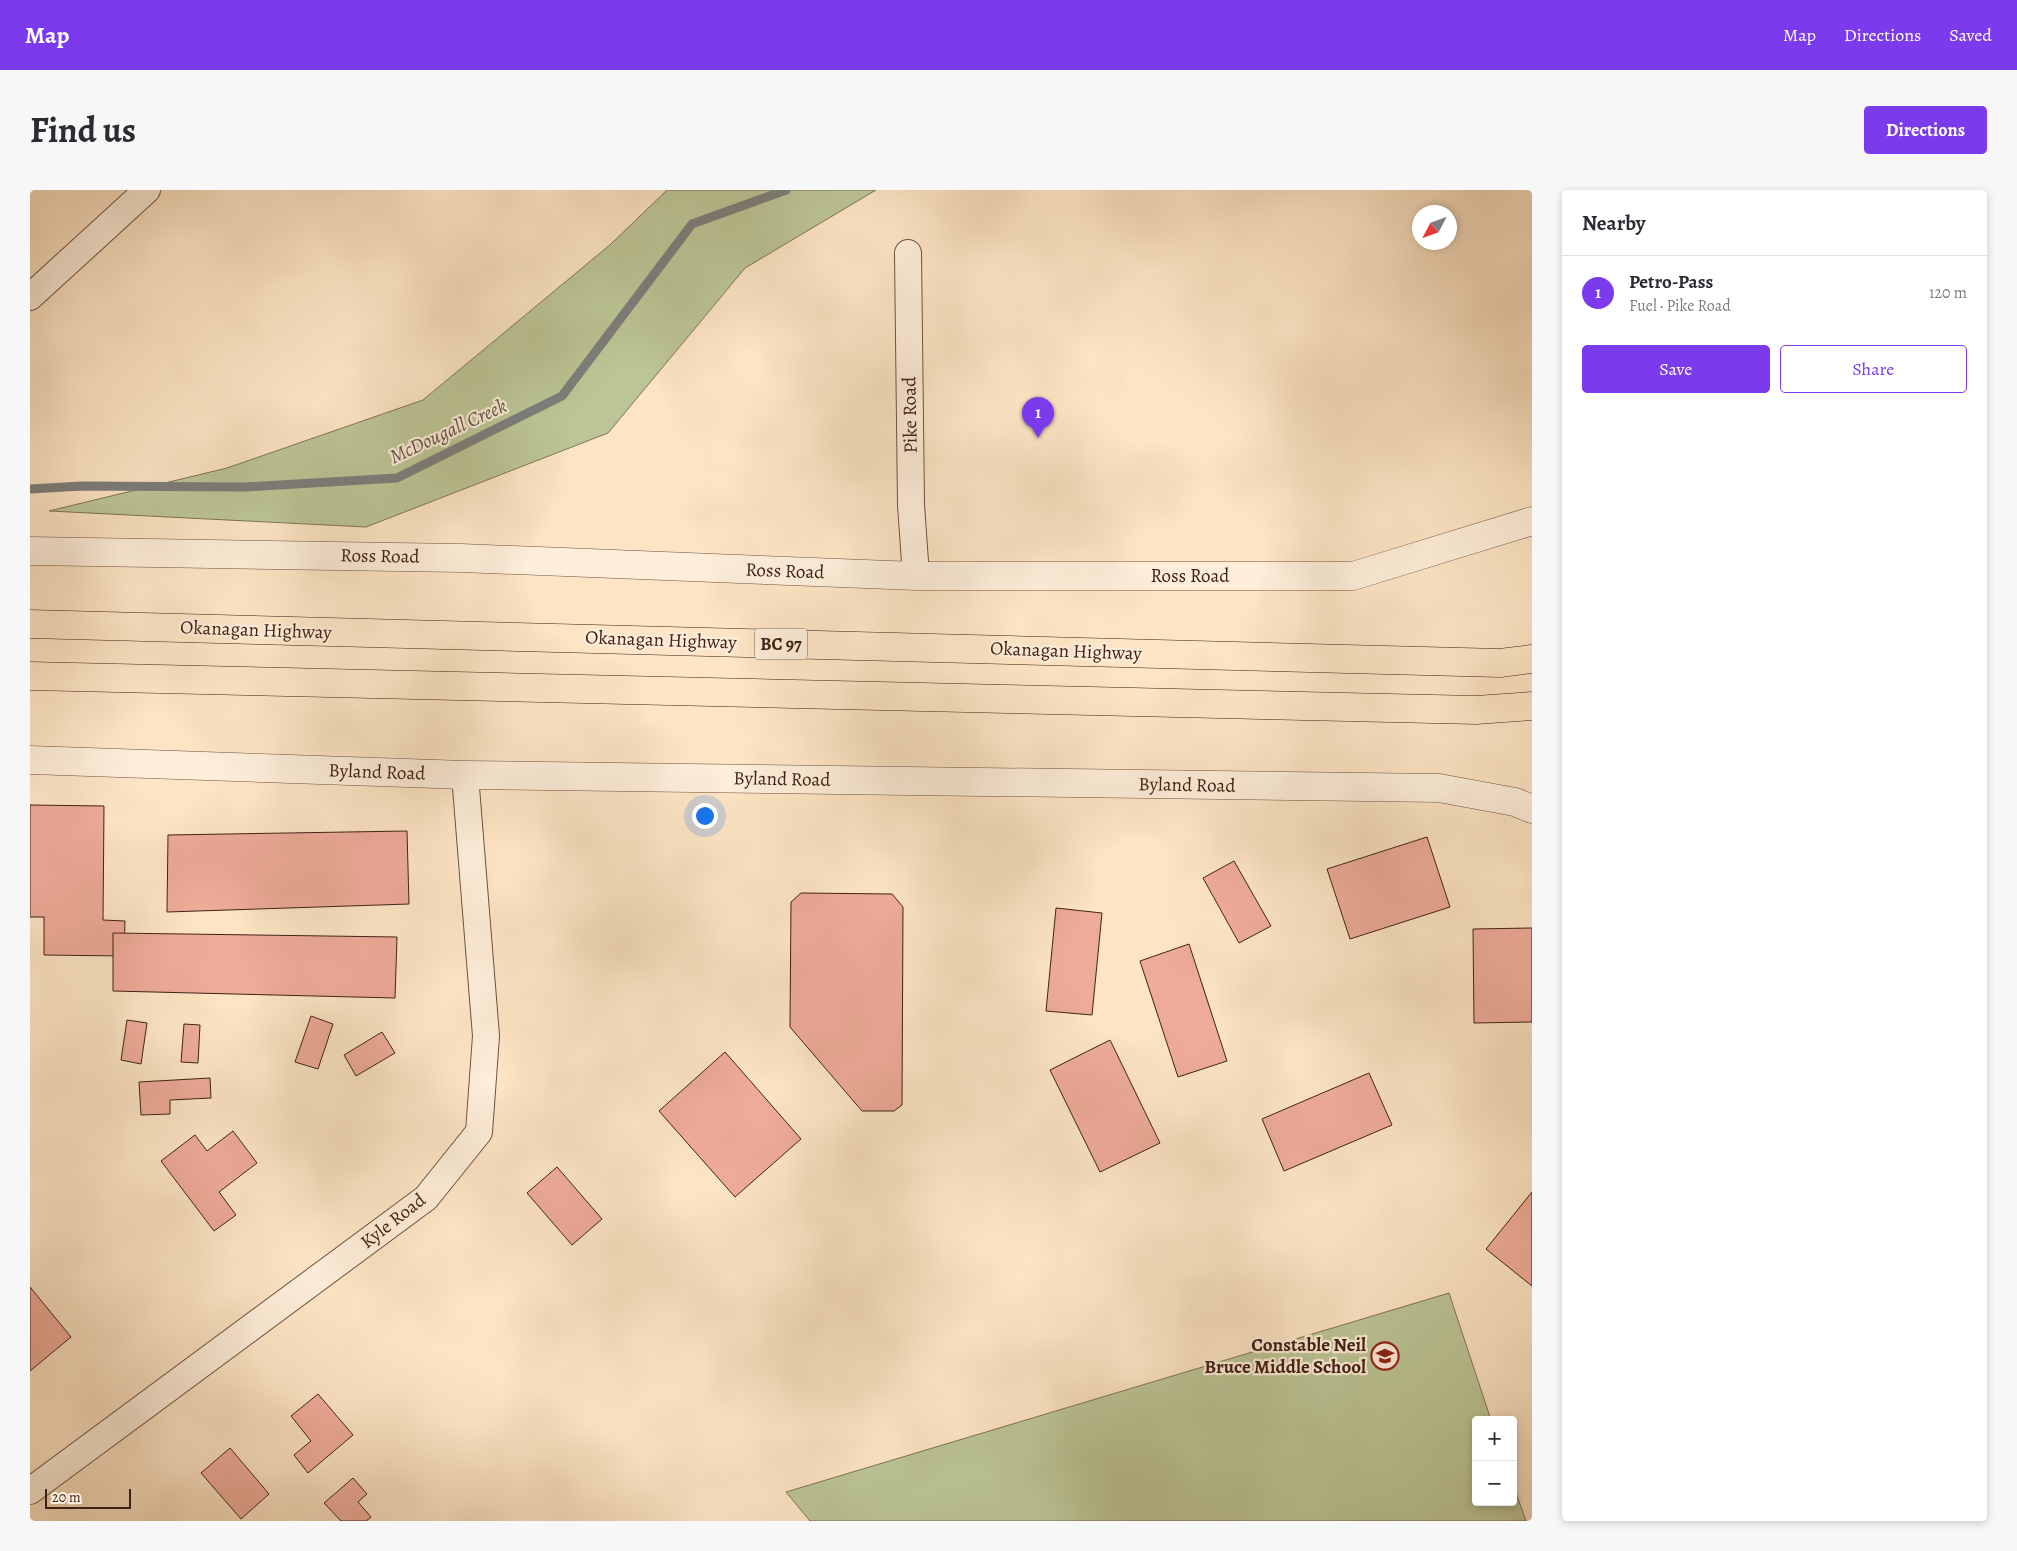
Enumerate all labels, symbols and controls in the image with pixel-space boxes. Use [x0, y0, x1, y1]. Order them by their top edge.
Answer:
text: Map [25, 19, 69, 51]
text: Map [1783, 23, 1816, 47]
text: Directions [1844, 23, 1921, 47]
text: Saved [1949, 23, 1992, 47]
text: Find us [30, 106, 136, 154]
button: Directions [1864, 106, 1987, 154]
north arrow [1412, 205, 1457, 250]
text: Nearby [1582, 209, 1645, 237]
text: Petro-Pass [1629, 269, 1713, 295]
text: 1 [1595, 282, 1601, 304]
text: 120 m [1929, 282, 1967, 304]
text: Fuel · Pike Road [1629, 295, 1731, 317]
button: Save [1582, 345, 1770, 393]
button: Share [1780, 345, 1967, 393]
street label: Pike Road [896, 376, 924, 453]
water label: McDougall Creek [385, 392, 511, 470]
pin: 1 [1022, 397, 1054, 438]
street label: Ross Road [340, 542, 421, 570]
street label: Ross Road [745, 557, 826, 585]
street label: Ross Road [1150, 563, 1230, 589]
street label: Okanagan Highway [180, 614, 333, 646]
street label: Okanagan Highway [585, 624, 738, 656]
road number: BC 97 [755, 628, 807, 659]
street label: Okanagan Highway [990, 635, 1143, 667]
street label: Byland Road [328, 757, 427, 787]
street label: Byland Road [733, 765, 832, 793]
street label: Byland Road [1138, 771, 1237, 799]
your location [692, 803, 718, 829]
street label: Kyle Road [355, 1187, 432, 1255]
place label: Constable Neil Bruce Middle School [1204, 1332, 1366, 1380]
school or university icon: Constable Neil Bruce Middle School [1370, 1341, 1400, 1371]
map controls [1472, 1416, 1517, 1506]
button: + [1472, 1416, 1517, 1461]
button: − [1472, 1461, 1517, 1506]
scale bar [45, 1486, 131, 1509]
text: 20 m [52, 1488, 81, 1507]

